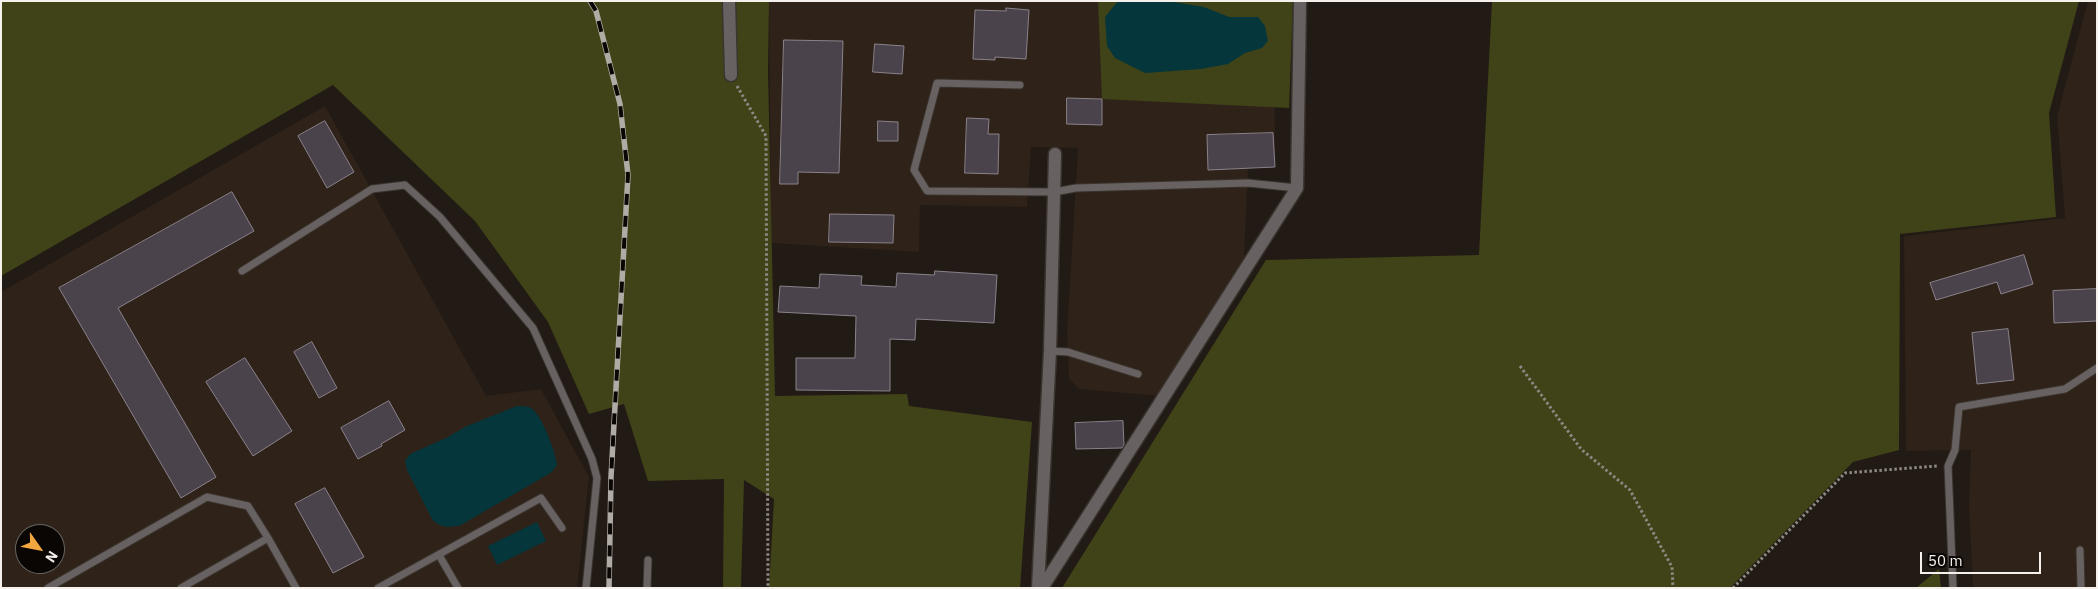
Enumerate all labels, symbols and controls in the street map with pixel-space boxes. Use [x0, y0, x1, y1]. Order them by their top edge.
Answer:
north arrow [15, 524, 65, 574]
scale bar [1923, 542, 2044, 574]
text: N [41, 547, 62, 566]
text: 50 m [1928, 551, 1963, 570]

